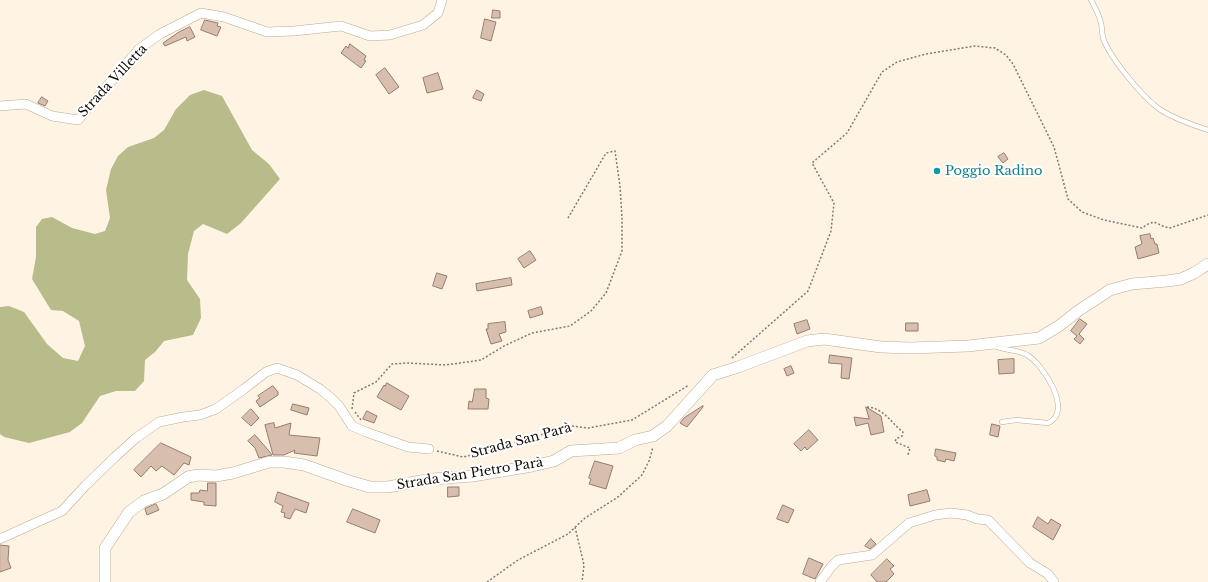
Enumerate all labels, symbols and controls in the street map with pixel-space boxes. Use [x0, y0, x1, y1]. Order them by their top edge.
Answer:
street label: Strada Villetta [75, 41, 151, 121]
place label: Poggio Radino [945, 163, 1042, 179]
marker: Poggio Radino [932, 166, 942, 176]
street label: Strada San Parà [469, 420, 573, 462]
street label: Strada San Pietro Parà [396, 455, 544, 493]

